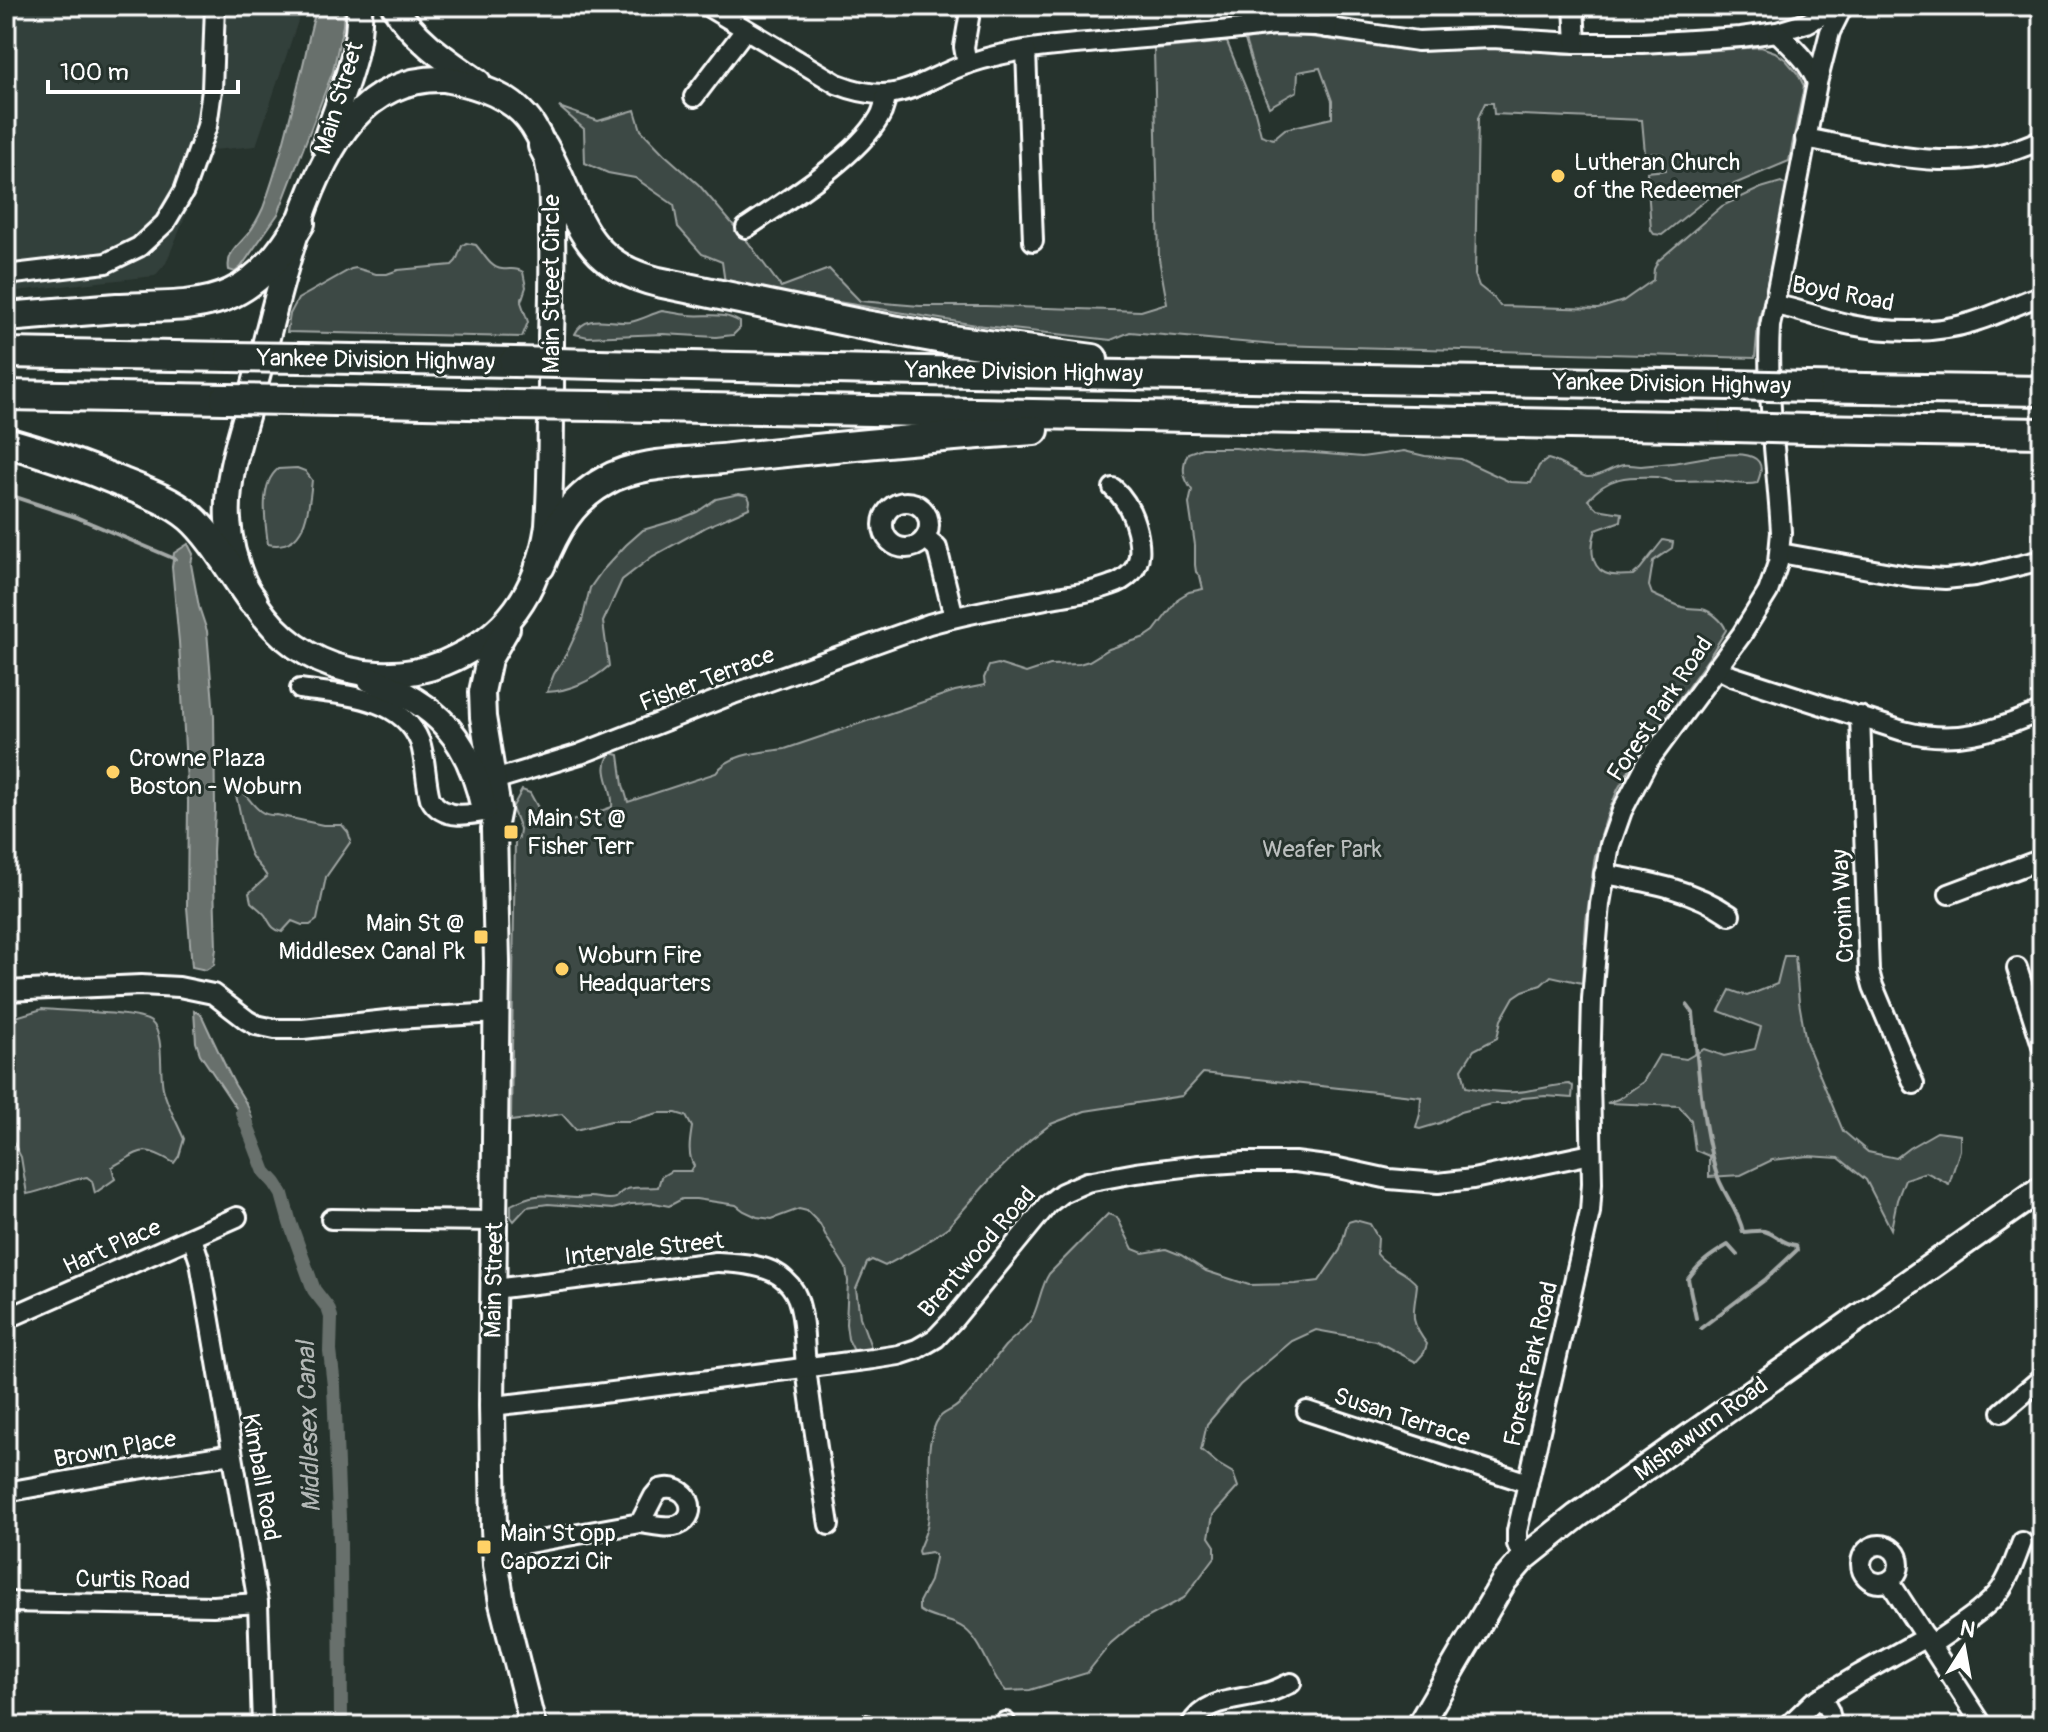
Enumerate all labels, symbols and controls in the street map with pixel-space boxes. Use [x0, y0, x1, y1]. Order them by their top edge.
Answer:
street label: Main Street [308, 38, 370, 158]
scale bar [48, 44, 238, 94]
text: 100 m [60, 58, 129, 87]
place label: Lutheran Church of the Redeemer [1574, 148, 1743, 205]
marker: Lutheran Church of the Redeemer [1549, 167, 1567, 185]
street label: Main Street Circle [537, 194, 566, 373]
street label: Boyd Road [1789, 270, 1897, 318]
street label: Yankee Division Highway [256, 343, 495, 377]
street label: Yankee Division Highway [904, 355, 1143, 389]
street label: Yankee Division Highway [1552, 367, 1791, 401]
street label: Forest Park Road [1601, 631, 1719, 787]
street label: Fisher Terrace [635, 640, 779, 718]
place label: Crowne Plaza Boston - Woburn [129, 744, 302, 801]
marker: Crowne Plaza Boston - Woburn [104, 763, 122, 781]
place label: Main St @ Fisher Terr [527, 804, 635, 861]
marker: Main St @ Fisher Terr [502, 823, 520, 841]
park label: Weafer Park [1262, 835, 1382, 864]
street label: Cronin Way [1826, 848, 1860, 964]
place label: Main St @ Middlesex Canal Pk [278, 909, 465, 966]
marker: Main St @ Middlesex Canal Pk [472, 928, 490, 946]
place label: Woburn Fire Headquarters [578, 941, 711, 998]
marker: Woburn Fire Headquarters [553, 960, 571, 978]
street label: Brentwood Road [912, 1180, 1042, 1324]
street label: Hart Place [59, 1213, 166, 1281]
street label: Main Street [478, 1221, 510, 1338]
street label: Intervale Street [563, 1226, 725, 1272]
street label: Forest Park Road [1498, 1279, 1564, 1449]
water label: Middlesex Canal [290, 1338, 328, 1513]
street label: Mishawum Road [1628, 1371, 1774, 1487]
street label: Susan Terrace [1330, 1381, 1474, 1453]
street label: Kimball Road [236, 1411, 286, 1543]
street label: Brown Place [52, 1424, 178, 1474]
place label: Main St opp Capozzi Cir [500, 1519, 616, 1576]
marker: Main St opp Capozzi Cir [475, 1538, 493, 1556]
street label: Curtis Road [75, 1564, 191, 1596]
north arrow [1924, 1608, 2004, 1688]
text: N [1958, 1614, 1978, 1645]

